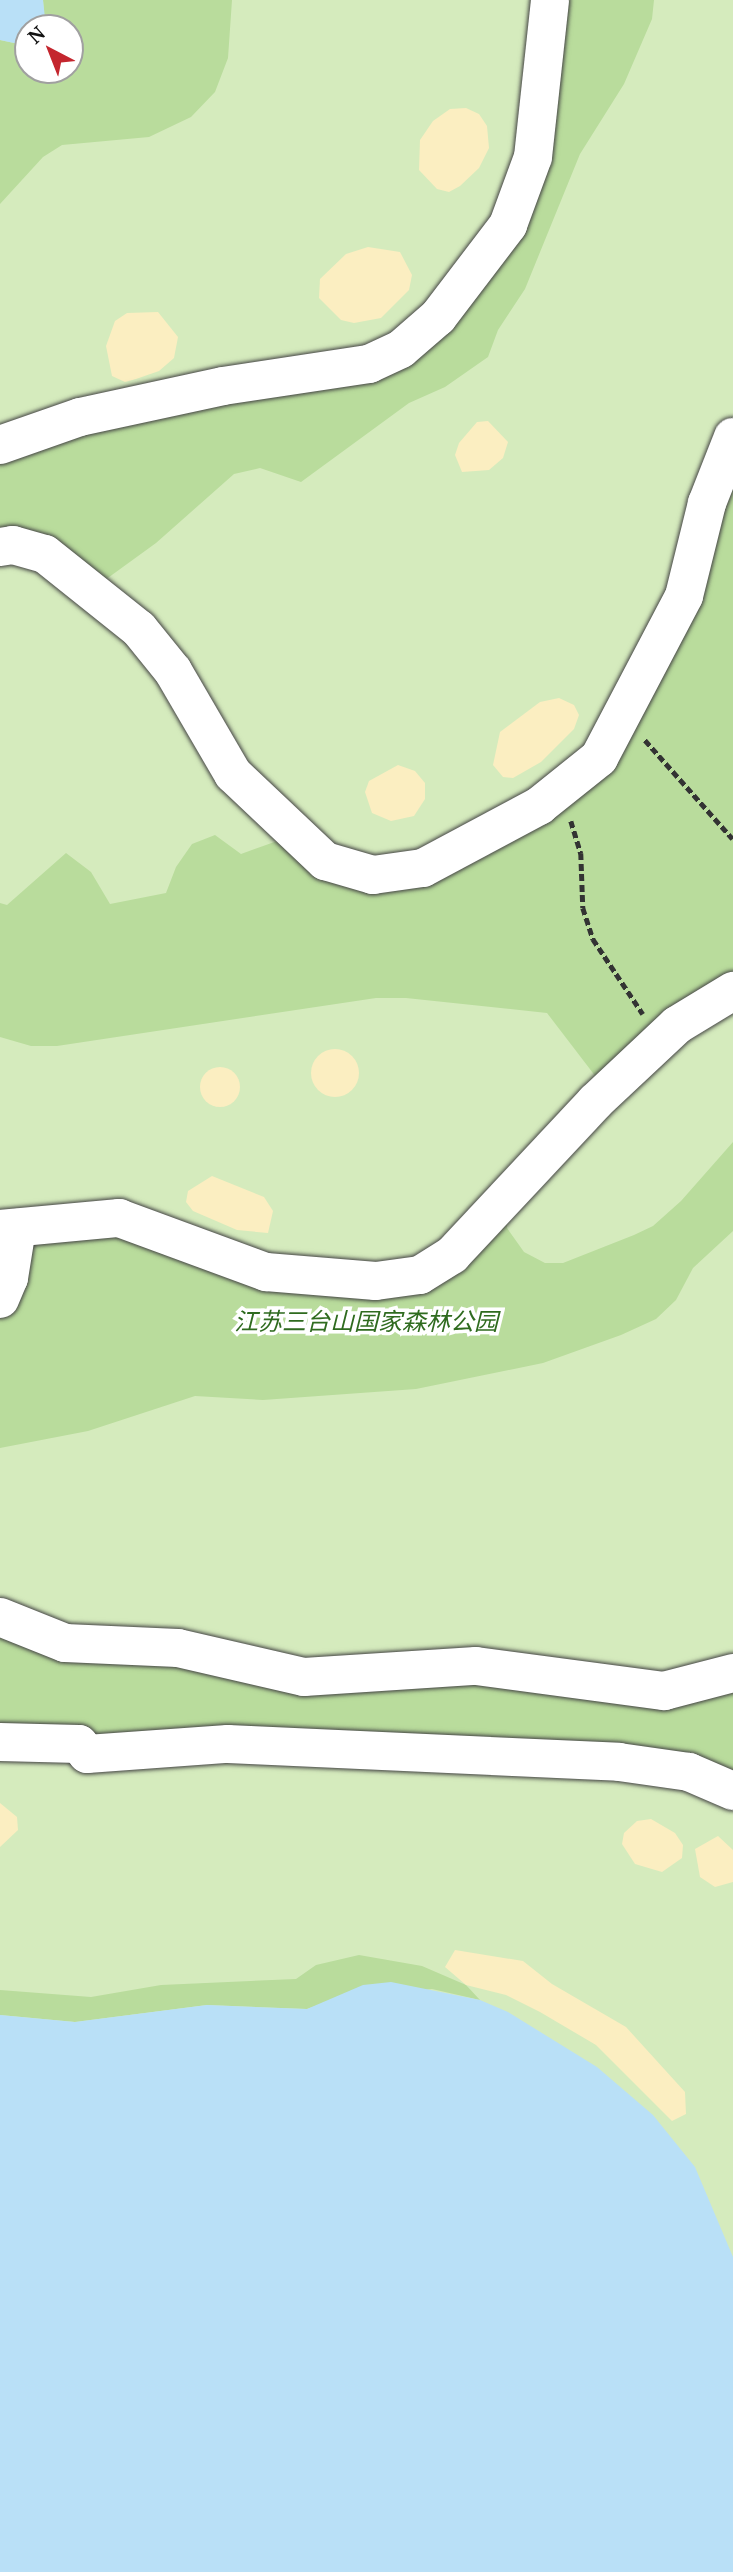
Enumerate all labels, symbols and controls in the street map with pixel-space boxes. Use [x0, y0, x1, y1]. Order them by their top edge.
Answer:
north arrow [14, 14, 84, 84]
text: N [22, 20, 51, 50]
park label: 江苏三台山国家森林公园 [234, 1307, 498, 1335]

